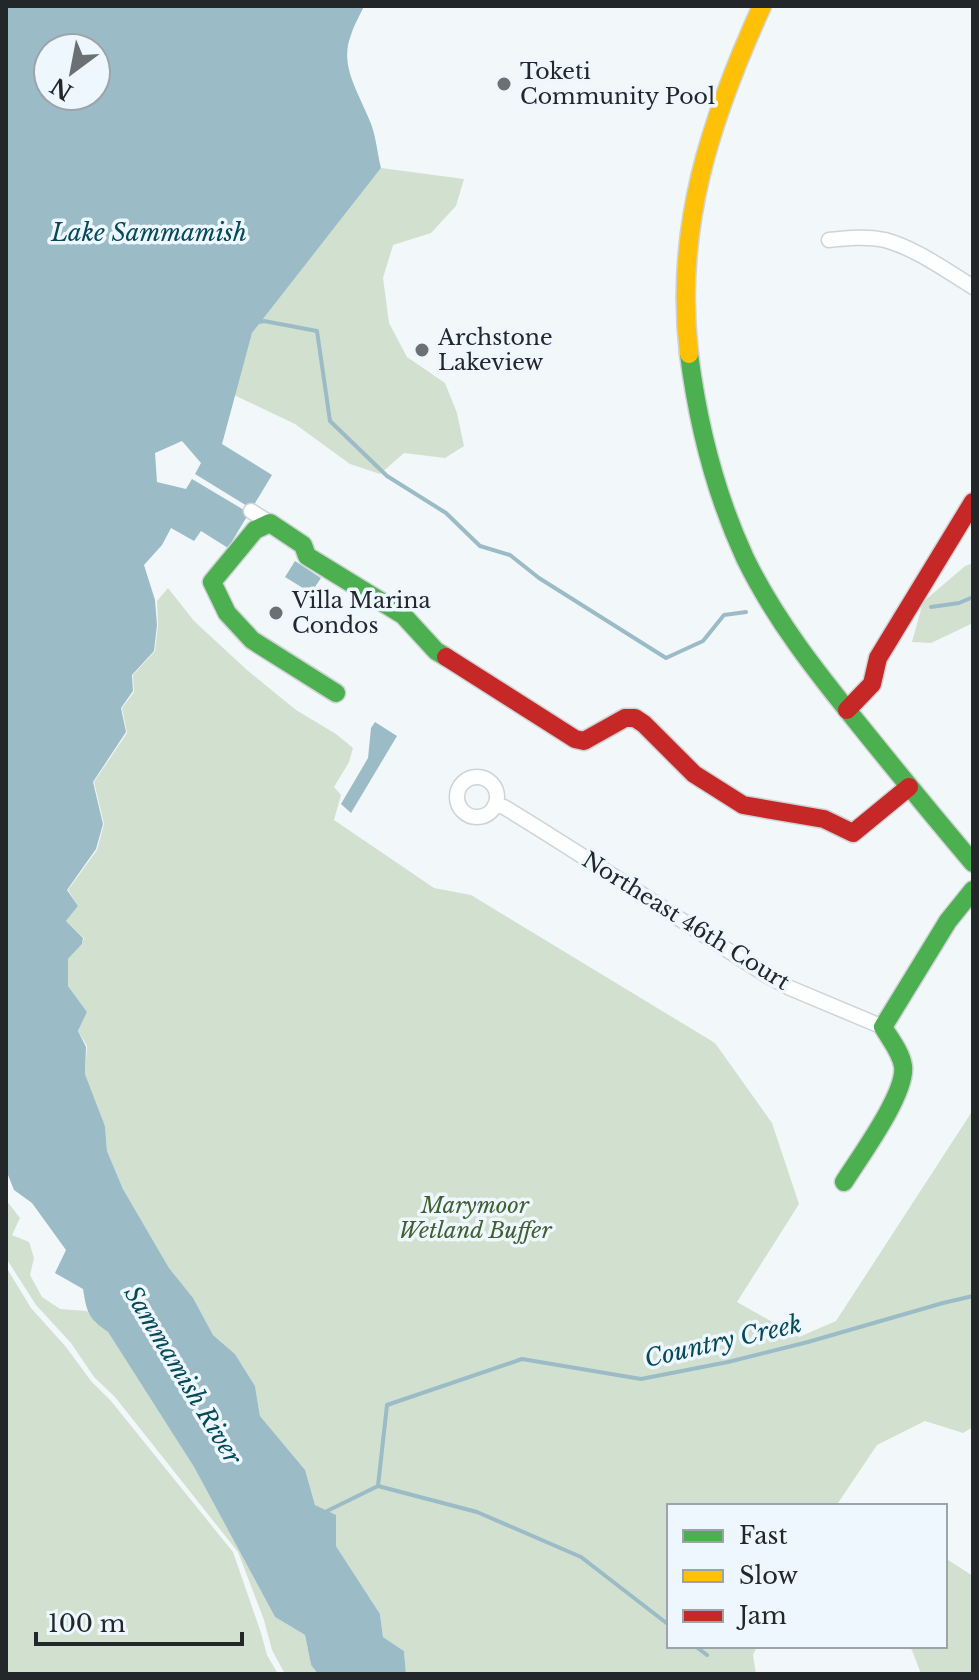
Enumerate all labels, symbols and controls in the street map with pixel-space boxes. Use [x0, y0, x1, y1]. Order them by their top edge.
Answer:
north arrow [32, 32, 112, 112]
place label: Toketi Community Pool [520, 58, 715, 110]
text: N [45, 71, 78, 105]
marker: Toketi Community Pool [495, 75, 513, 93]
water label: Lake Sammamish [50, 218, 247, 247]
place label: Archstone Lakeview [437, 324, 553, 376]
marker: Archstone Lakeview [413, 341, 431, 359]
place label: Villa Marina Condos [291, 587, 431, 639]
marker: Villa Marina Condos [267, 604, 285, 622]
street label: Northeast 46th Court [577, 846, 795, 996]
park label: Marymoor Wetland Buffer [398, 1192, 552, 1244]
water label: Sammamish River [118, 1280, 248, 1470]
water label: Country Creek [642, 1309, 804, 1373]
legend [667, 1504, 947, 1648]
text: Fast [739, 1521, 787, 1550]
text: Slow [739, 1561, 798, 1590]
scale bar [36, 1596, 242, 1646]
text: Jam [736, 1601, 787, 1630]
text: 100 m [48, 1609, 126, 1638]

